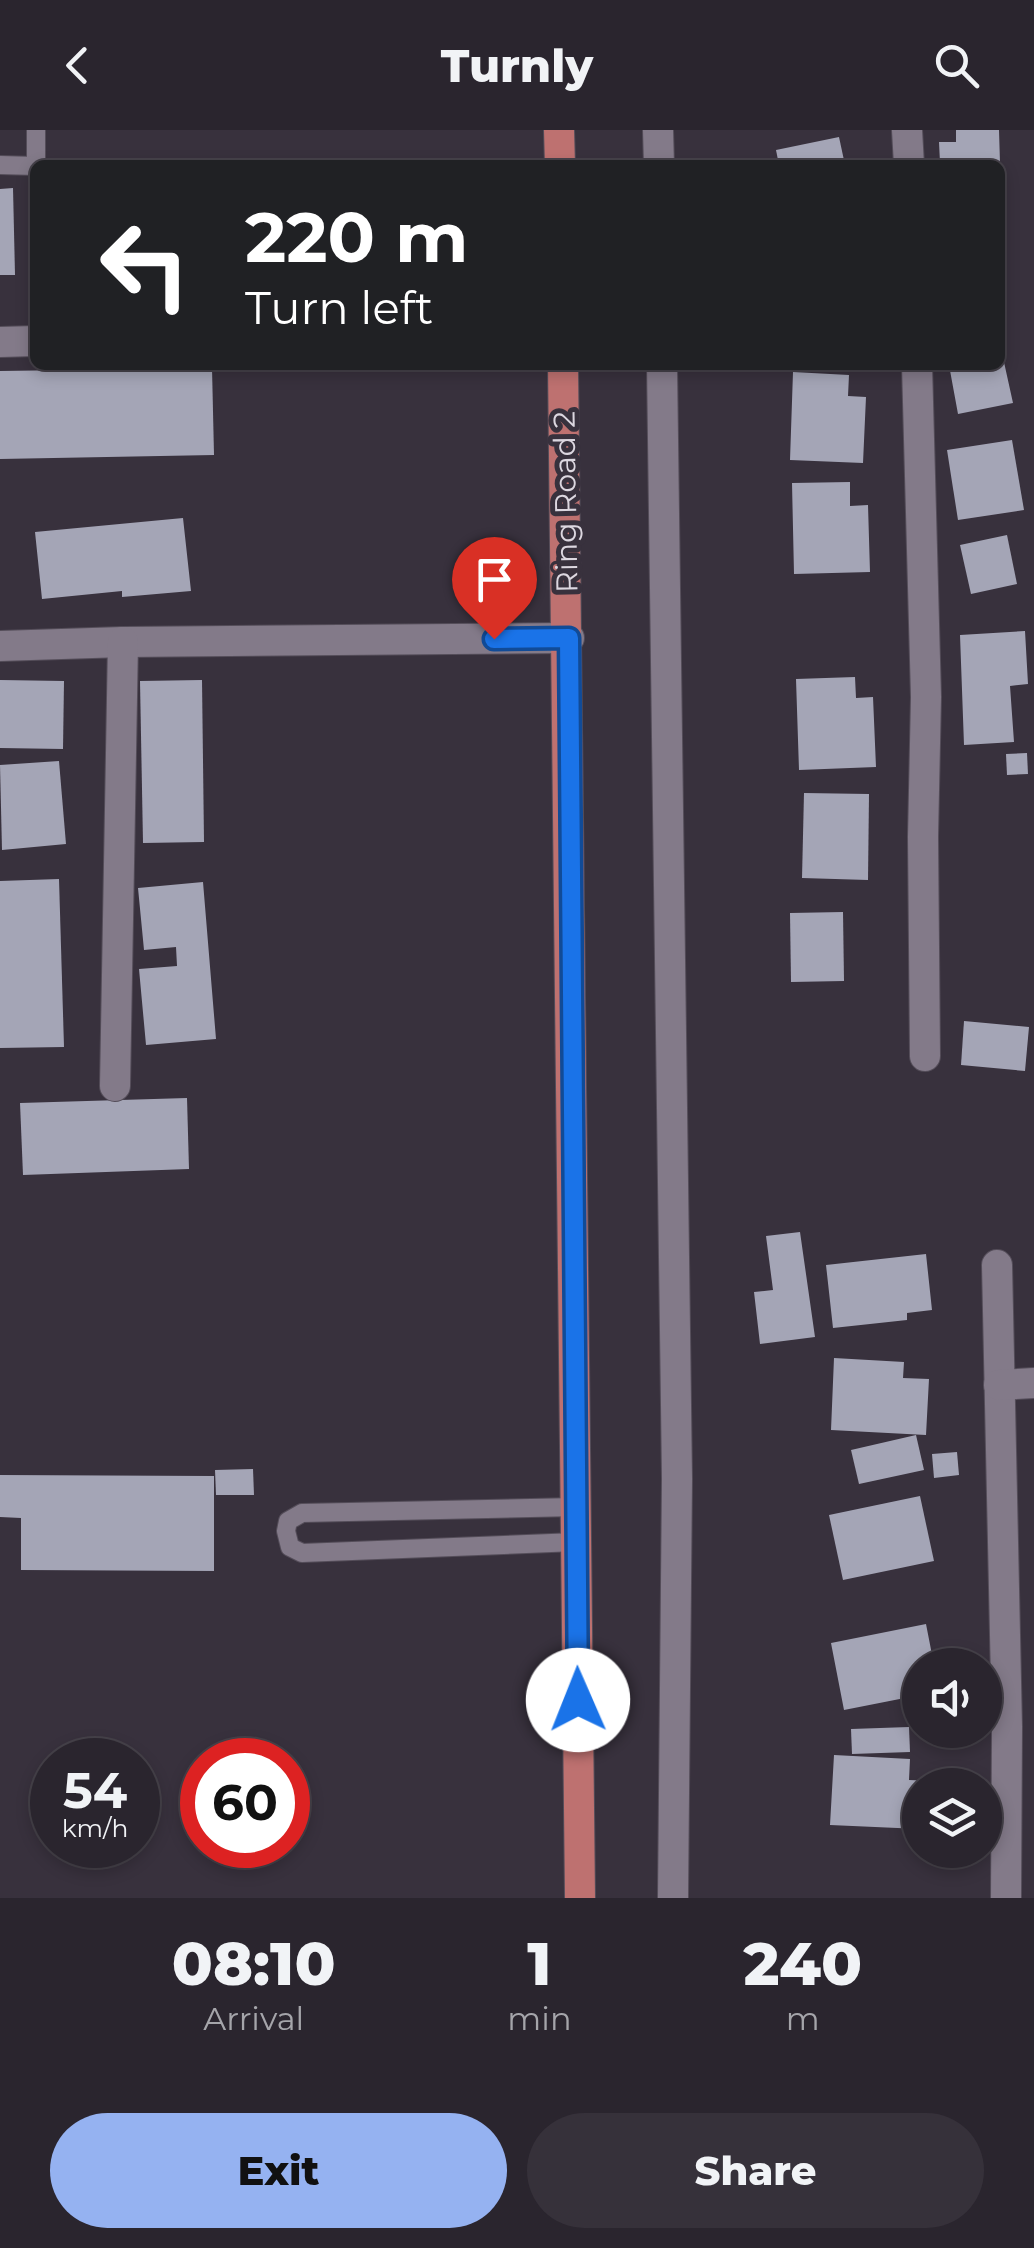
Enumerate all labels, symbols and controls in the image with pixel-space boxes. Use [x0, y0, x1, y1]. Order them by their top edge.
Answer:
icon: back [50, 38, 105, 93]
text: Turnly [441, 38, 593, 93]
icon: search [929, 38, 984, 93]
text: 220 m [245, 194, 468, 280]
icon: left [80, 200, 210, 330]
text: Turn left [245, 280, 433, 335]
street label: Ring Road 2 [545, 411, 586, 593]
pin [452, 537, 537, 640]
icon: arrive [467, 552, 522, 607]
position arrow [526, 1648, 630, 1752]
map controls [902, 1648, 1002, 1868]
button: sound [902, 1648, 1002, 1748]
speed limit sign: 60 [180, 1738, 310, 1868]
text: 54 [63, 1760, 127, 1821]
button: layers [902, 1768, 1002, 1868]
text: km/h [62, 1813, 128, 1843]
text: 08:10 [172, 1927, 335, 2000]
text: 1 [527, 1927, 552, 2000]
text: 240 [743, 1927, 862, 2000]
text: Arrival [203, 1999, 304, 2038]
text: min [507, 1999, 572, 2038]
text: m [786, 1999, 820, 2038]
button: Exit [50, 2113, 507, 2228]
button: Share [527, 2113, 984, 2228]

